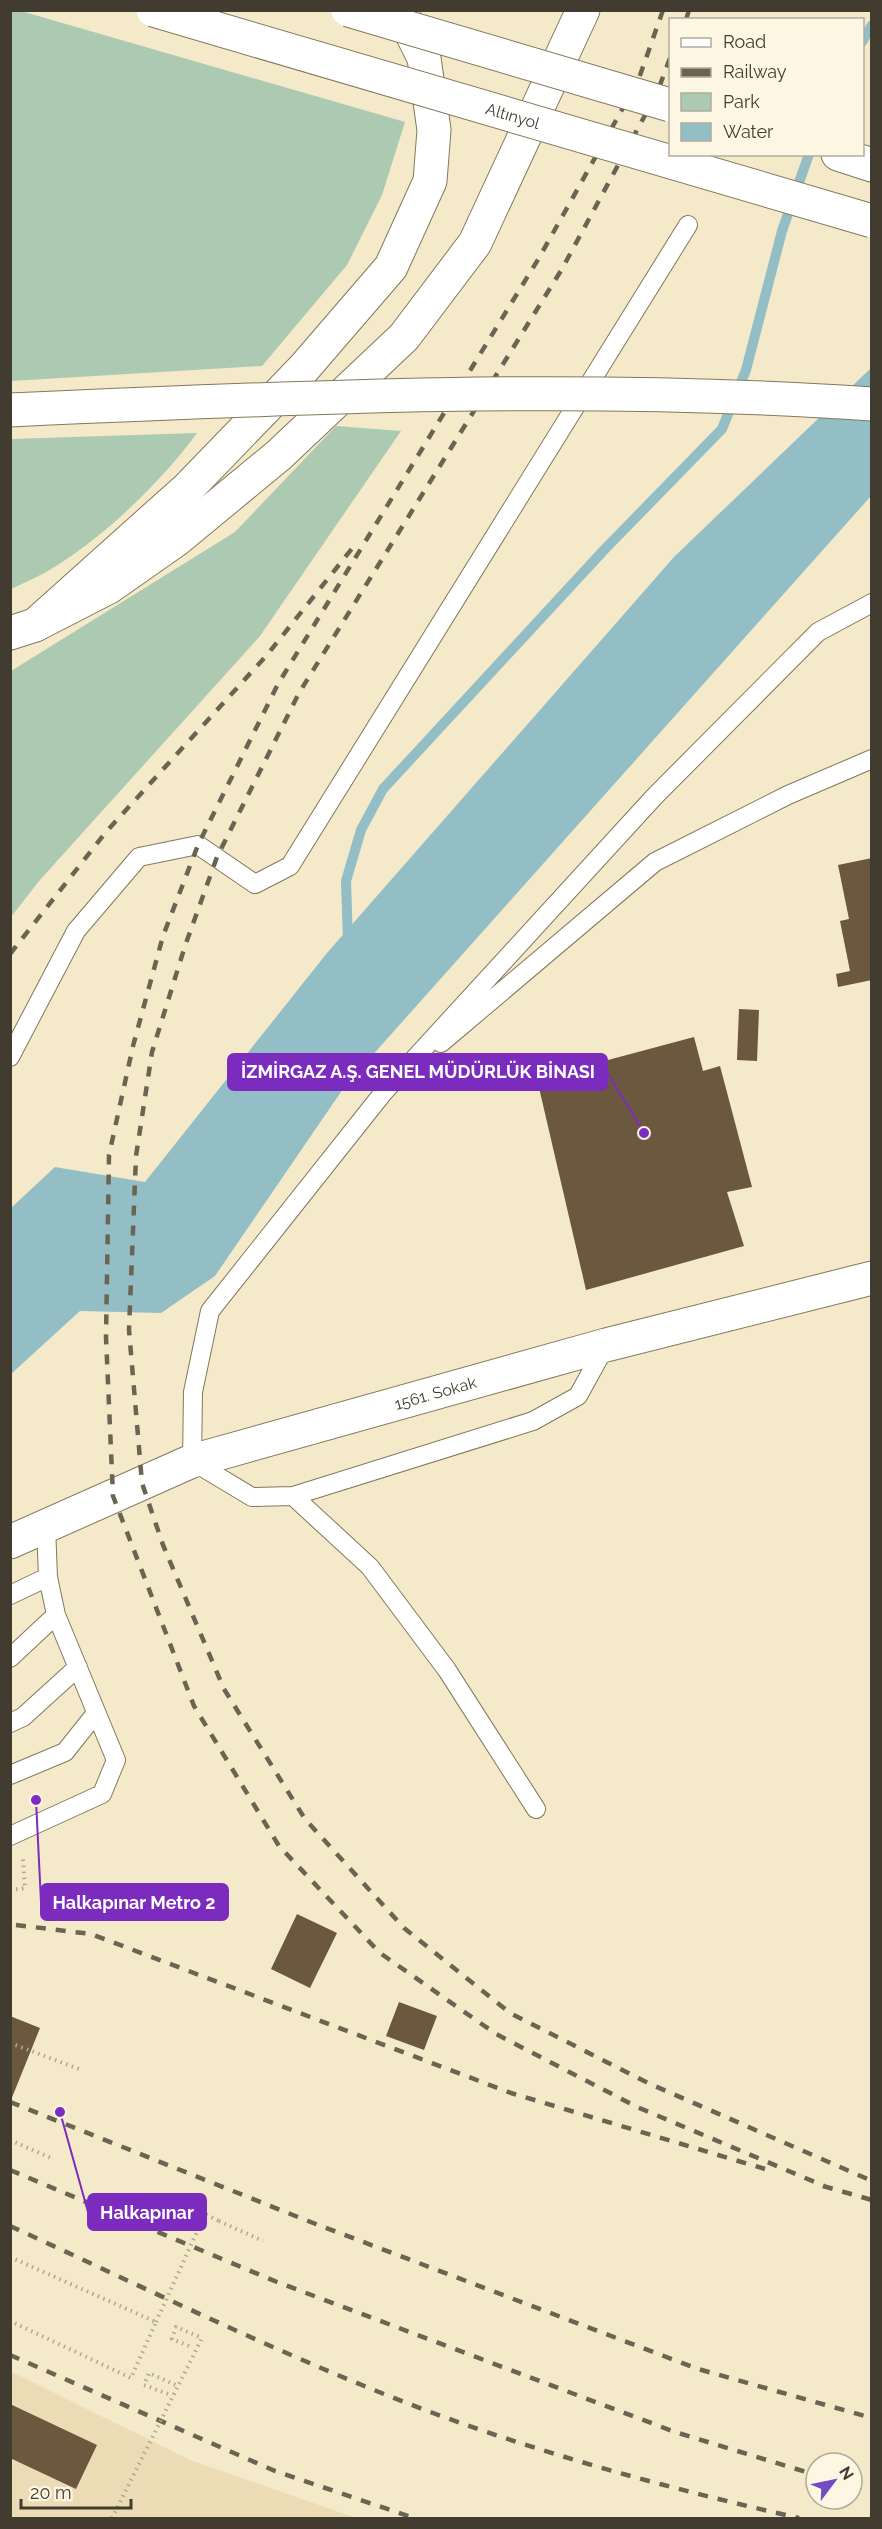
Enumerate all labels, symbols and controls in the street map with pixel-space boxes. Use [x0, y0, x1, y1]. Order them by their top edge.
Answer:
legend [669, 18, 864, 156]
text: Road [723, 31, 766, 52]
text: Railway [723, 61, 787, 82]
text: Park [723, 91, 760, 112]
street label: Altınyol [484, 99, 543, 133]
text: Water [723, 121, 774, 142]
callout: İZMİRGAZ A.Ş. GENEL MÜDÜRLÜK BİNASI [228, 1054, 607, 1090]
text: İZMİRGAZ A.Ş. GENEL MÜDÜRLÜK BİNASI [241, 1060, 595, 1082]
street label: 1561. Sokak [392, 1372, 479, 1413]
callout: Halkapınar Metro 2 [41, 1884, 228, 1920]
text: Halkapınar Metro 2 [53, 1892, 215, 1913]
callout: Halkapınar [88, 2194, 206, 2230]
text: Halkapınar [100, 2202, 194, 2223]
north arrow [804, 2451, 864, 2511]
text: N [835, 2463, 858, 2484]
scale bar [21, 2472, 130, 2510]
text: 20 m [30, 2482, 72, 2503]

